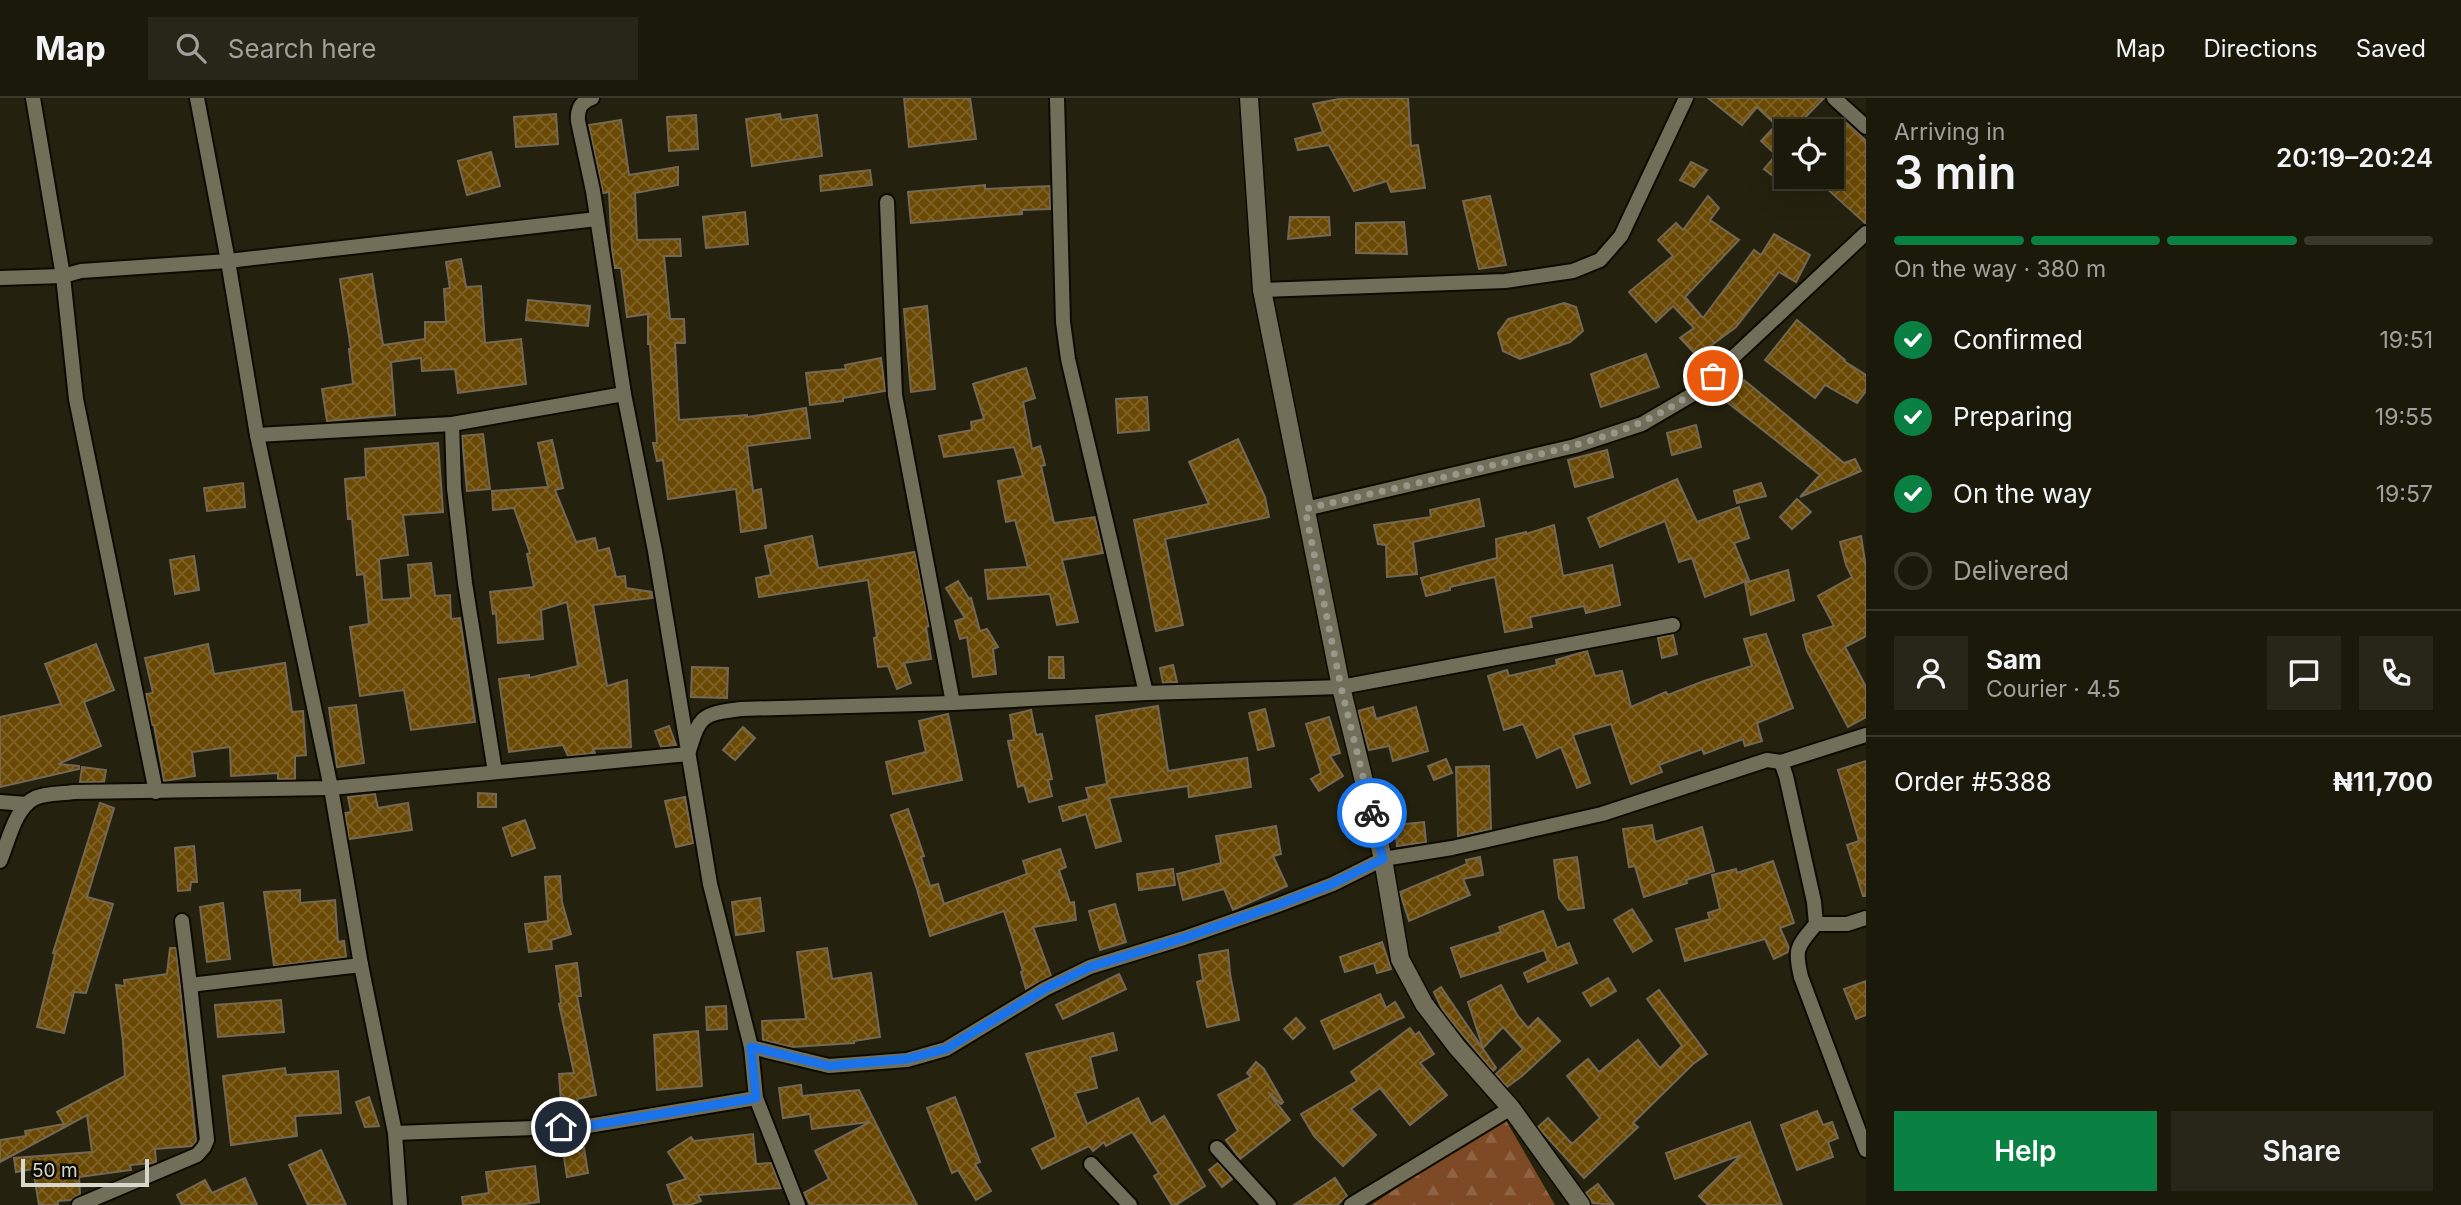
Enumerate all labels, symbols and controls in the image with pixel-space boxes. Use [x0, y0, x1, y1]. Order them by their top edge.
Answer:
search box [148, 17, 638, 80]
text: Map [35, 28, 106, 68]
icon: search [172, 29, 210, 67]
text: Search here [228, 33, 376, 64]
text: Map [2116, 34, 2165, 63]
text: Directions [2203, 34, 2318, 63]
text: Saved [2356, 34, 2426, 63]
text: Arriving in [1894, 118, 2005, 146]
map controls [1774, 119, 1844, 189]
button: locate [1774, 119, 1844, 189]
text: 20:19–20:24 [2276, 142, 2433, 173]
text: 3 min [1894, 144, 2016, 200]
text: On the way · 380 m [1894, 255, 2106, 283]
icon: check [1894, 321, 1932, 359]
text: Confirmed [1953, 324, 2083, 355]
text: 19:51 [2379, 326, 2433, 354]
pin [1683, 346, 1743, 406]
icon: bag [1694, 357, 1732, 395]
icon: check [1894, 398, 1932, 436]
text: Preparing [1953, 401, 2073, 432]
text: 19:55 [2375, 403, 2433, 431]
icon: check [1894, 475, 1932, 513]
text: On the way [1953, 478, 2092, 509]
text: 19:57 [2376, 480, 2433, 508]
text: Delivered [1953, 555, 2069, 586]
button: person [1894, 636, 1968, 710]
button: chat [2267, 636, 2341, 710]
button: phone [2359, 636, 2433, 710]
text: Sam [1986, 644, 2042, 675]
text: Courier · 4.5 [1986, 675, 2121, 703]
text: Order #5388 [1894, 766, 2052, 797]
text: ₦11,700 [2333, 766, 2433, 797]
courier [1337, 778, 1407, 848]
icon: bike [1353, 794, 1391, 832]
pin [531, 1097, 591, 1157]
icon: home [542, 1108, 580, 1146]
button: Help [1894, 1111, 2157, 1191]
button: Share [2171, 1111, 2433, 1191]
scale bar [21, 1156, 149, 1188]
text: 50 m [32, 1159, 78, 1182]

